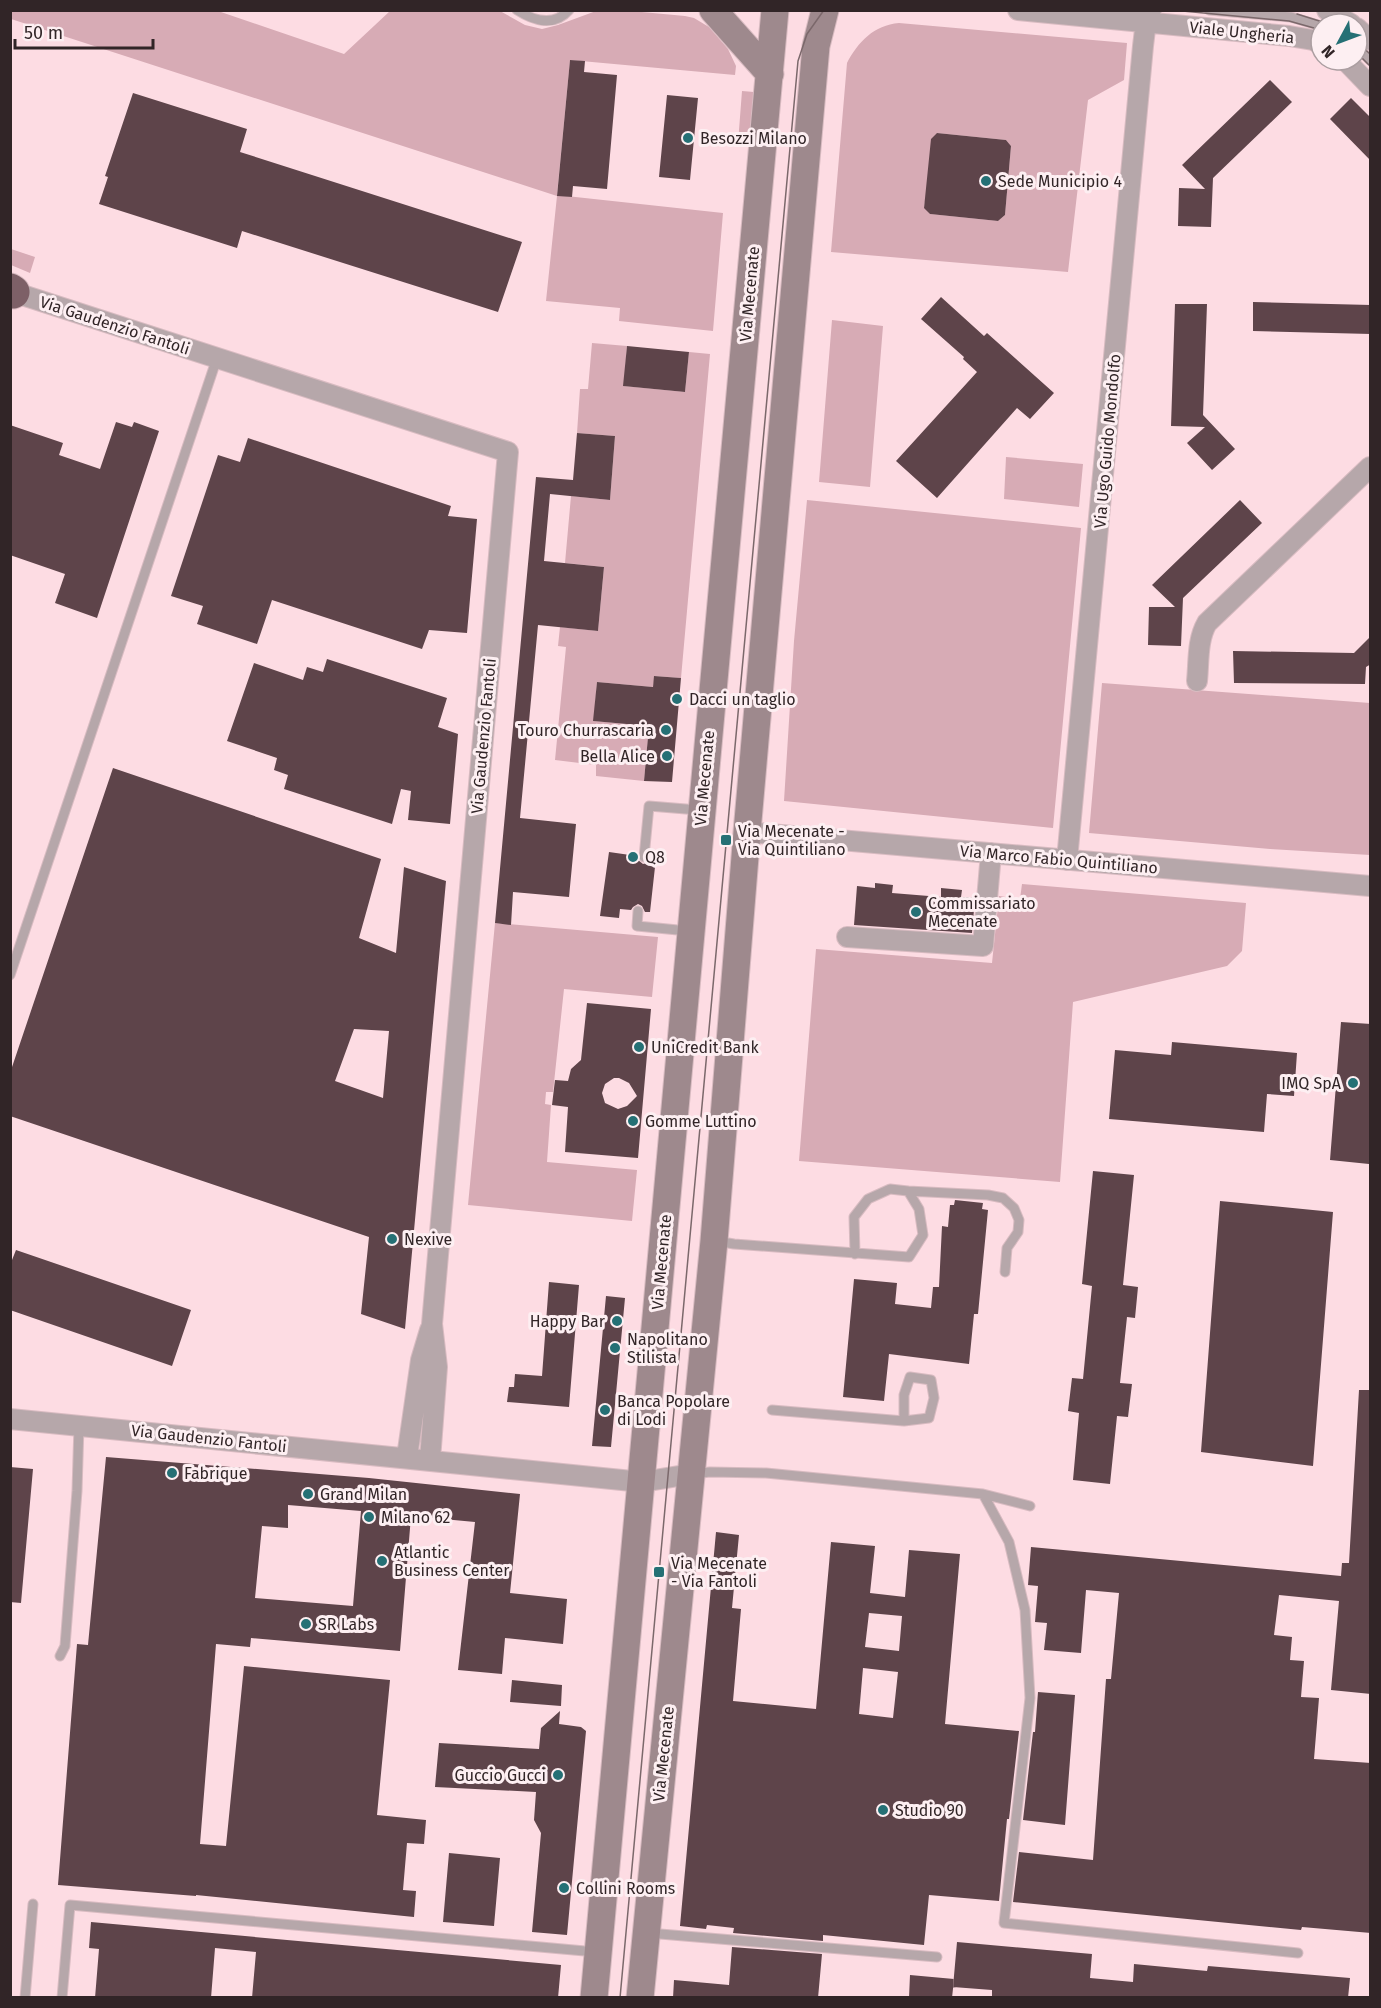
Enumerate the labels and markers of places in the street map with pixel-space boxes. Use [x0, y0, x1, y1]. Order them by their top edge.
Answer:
place label: Besozzi Milano [700, 129, 807, 148]
marker: Besozzi Milano [681, 131, 695, 145]
place label: Sede Municipio 4 [998, 172, 1122, 191]
marker: Sede Municipio 4 [979, 174, 993, 188]
place label: Dacci un taglio [689, 690, 796, 709]
marker: Dacci un taglio [670, 692, 684, 706]
place label: Touro Churrascaria [518, 721, 654, 740]
marker: Touro Churrascaria [659, 723, 673, 737]
place label: Bella Alice [580, 747, 655, 766]
marker: Bella Alice [660, 749, 674, 763]
place label: Via Mecenate - Via Quintiliano [738, 822, 846, 859]
marker: Via Mecenate - Via Quintiliano [719, 833, 733, 847]
place label: Q8 [645, 848, 665, 867]
marker: Q8 [626, 850, 640, 864]
place label: Commissariato Mecenate [928, 894, 1036, 931]
marker: Commissariato Mecenate [909, 905, 923, 919]
place label: UniCredit Bank [651, 1038, 760, 1057]
marker: UniCredit Bank [632, 1040, 646, 1054]
place label: IMQ SpA [1281, 1074, 1342, 1093]
marker: IMQ SpA [1346, 1076, 1360, 1090]
place label: Gomme Luttino [645, 1112, 757, 1131]
marker: Gomme Luttino [626, 1114, 640, 1128]
place label: Nexive [404, 1230, 452, 1249]
marker: Nexive [385, 1232, 399, 1246]
place label: Happy Bar [530, 1312, 606, 1331]
marker: Happy Bar [610, 1314, 624, 1328]
place label: Napolitano Stilista [627, 1330, 708, 1367]
marker: Napolitano Stilista [608, 1341, 622, 1355]
place label: Banca Popolare di Lodi [617, 1392, 730, 1429]
marker: Banca Popolare di Lodi [598, 1403, 612, 1417]
place label: Fabrique [184, 1464, 247, 1483]
marker: Fabrique [165, 1466, 179, 1480]
place label: Grand Milan [320, 1485, 407, 1504]
marker: Grand Milan [301, 1487, 315, 1501]
place label: Milano 62 [381, 1508, 451, 1527]
marker: Milano 62 [362, 1510, 376, 1524]
place label: Atlantic Business Center [394, 1543, 510, 1580]
marker: Atlantic Business Center [375, 1554, 389, 1568]
place label: Via Mecenate - Via Fantoli [671, 1554, 767, 1591]
marker: Via Mecenate - Via Fantoli [652, 1565, 666, 1579]
place label: SR Labs [318, 1615, 374, 1634]
marker: SR Labs [299, 1617, 313, 1631]
place label: Guccio Gucci [455, 1766, 546, 1785]
marker: Guccio Gucci [551, 1768, 565, 1782]
place label: Studio 90 [895, 1801, 964, 1820]
marker: Studio 90 [876, 1803, 890, 1817]
place label: Collini Rooms [576, 1879, 675, 1898]
marker: Collini Rooms [557, 1881, 571, 1895]

